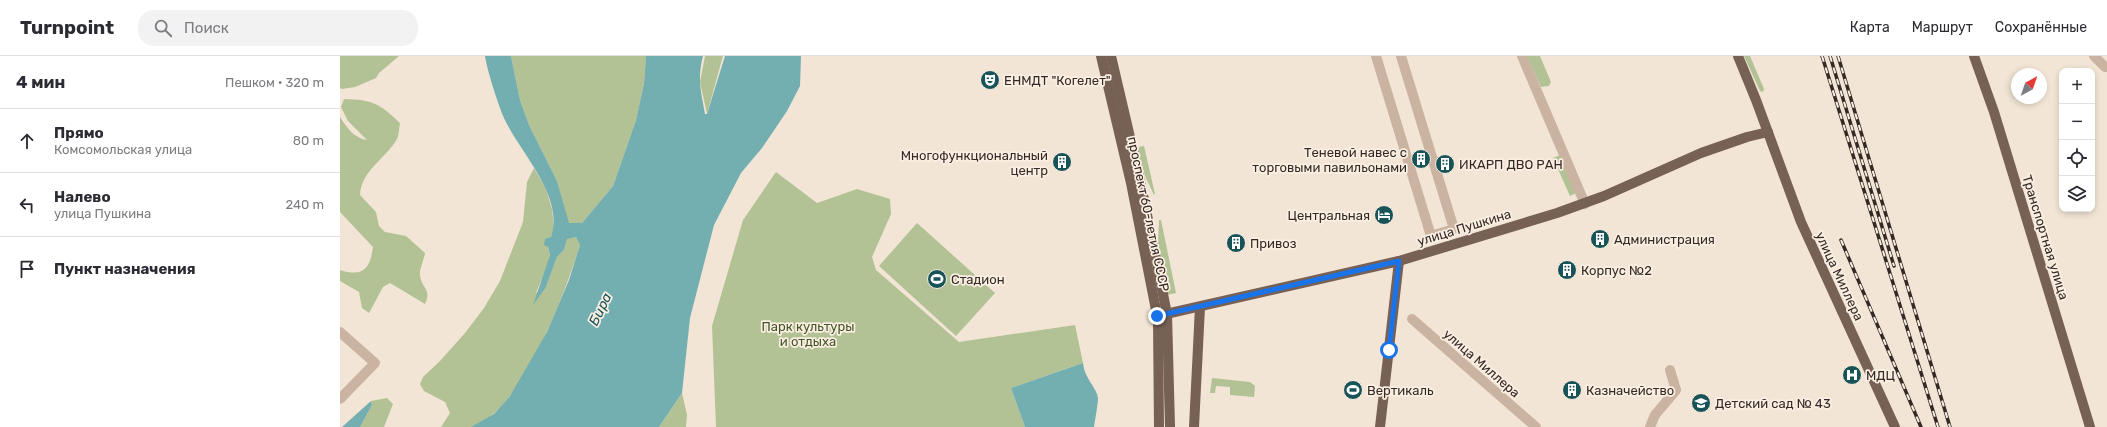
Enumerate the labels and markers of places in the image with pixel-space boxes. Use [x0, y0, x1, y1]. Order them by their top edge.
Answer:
theatre icon: ЕНМДТ "Когелет" [979, 69, 1001, 91]
place label: ЕНМДТ "Когелет" [1004, 73, 1111, 88]
place label: Теневой навес с торговыми павильонами [1252, 145, 1407, 175]
place label: Многофункциональный центр [901, 148, 1048, 178]
building icon: Теневой навес с торговыми павильонами [1410, 148, 1432, 170]
building icon: Многофункциональный центр [1051, 151, 1073, 173]
building icon: ИКАРП ДВО РАН [1434, 153, 1456, 175]
place label: ИКАРП ДВО РАН [1459, 157, 1563, 172]
hotel icon: Центральная [1373, 204, 1395, 226]
place label: Центральная [1288, 208, 1370, 223]
building icon: Администрация [1589, 228, 1611, 250]
building icon: Привоз [1225, 232, 1247, 254]
place label: Администрация [1614, 232, 1715, 247]
place label: Привоз [1250, 236, 1297, 251]
building icon: Корпус №2 [1556, 259, 1578, 281]
place label: Корпус №2 [1581, 263, 1652, 278]
sports icon: Стадион [926, 268, 948, 290]
place label: Стадион [951, 272, 1005, 287]
hospital icon: МДЦ [1841, 364, 1863, 386]
place label: МДЦ [1866, 368, 1896, 383]
sports icon: Вертикаль [1342, 379, 1364, 401]
building icon: Казначейство [1561, 379, 1583, 401]
place label: Вертикаль [1367, 383, 1434, 398]
place label: Казначейство [1586, 383, 1674, 398]
school or university icon: Детский сад № 43 [1690, 392, 1712, 414]
place label: Детский сад № 43 [1715, 396, 1831, 411]

